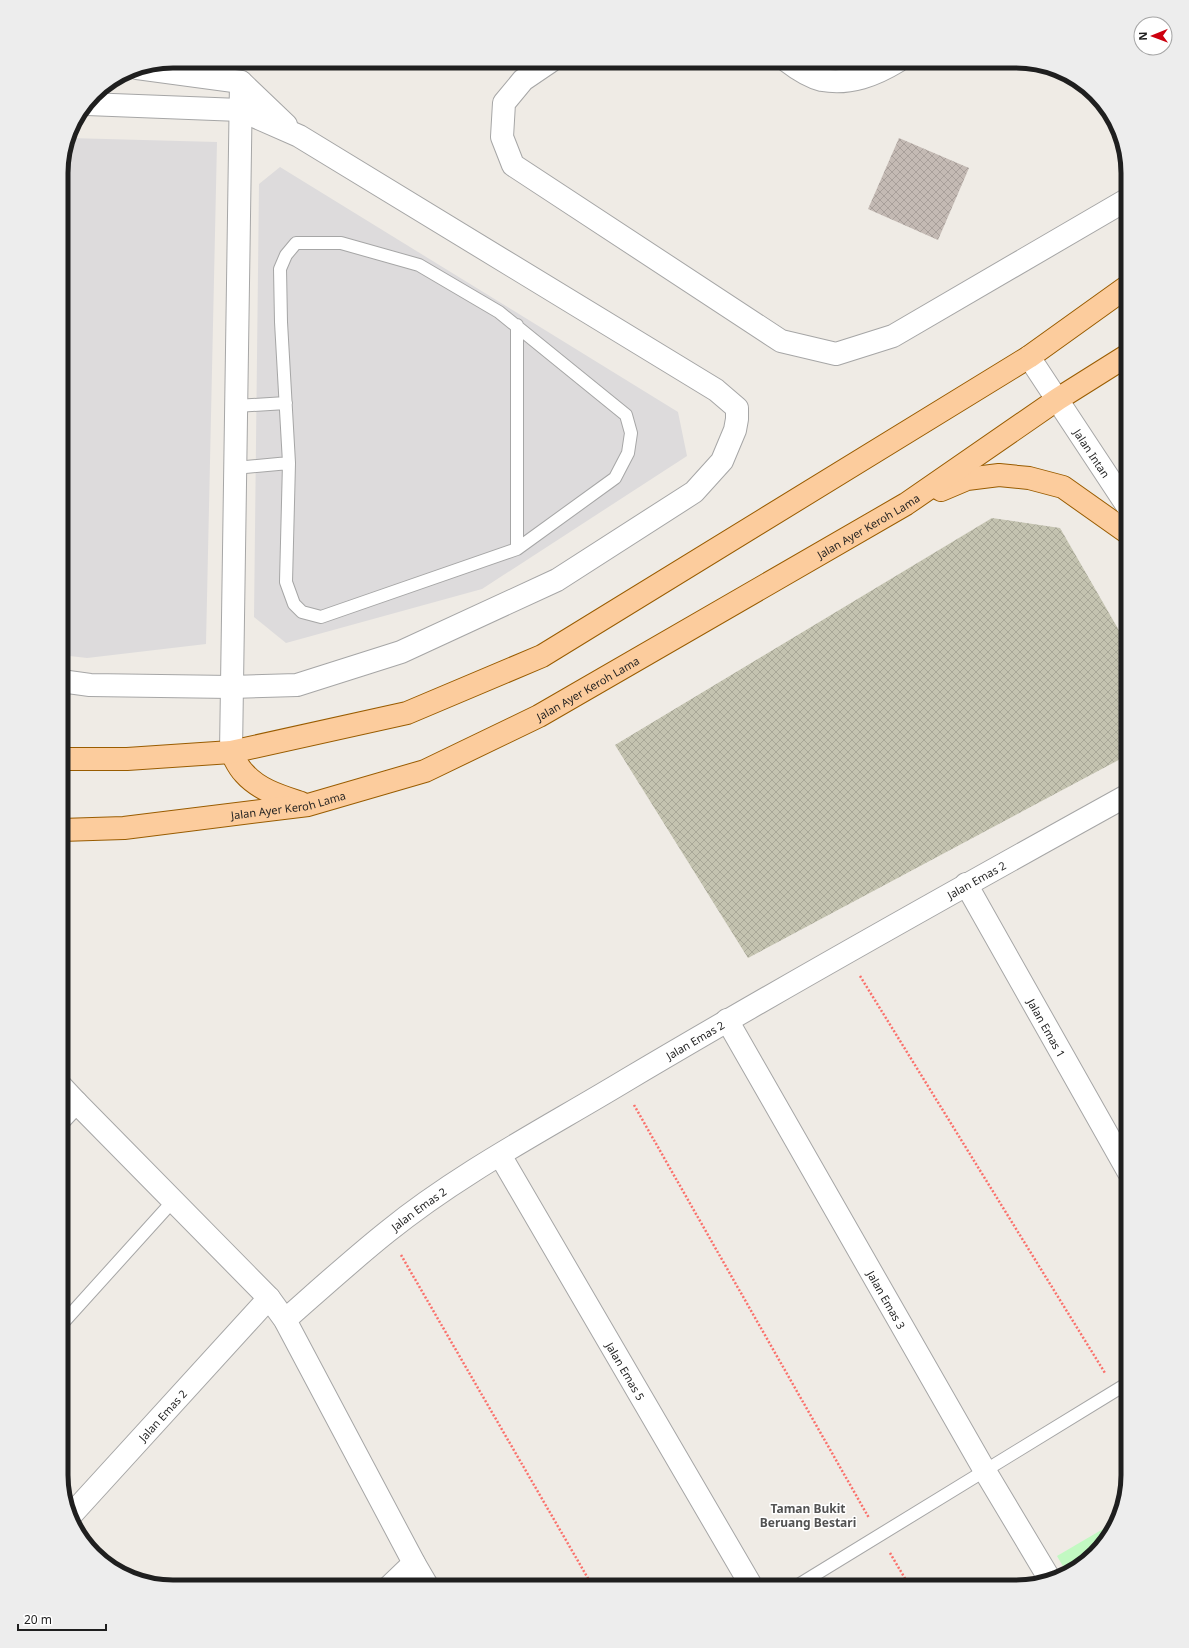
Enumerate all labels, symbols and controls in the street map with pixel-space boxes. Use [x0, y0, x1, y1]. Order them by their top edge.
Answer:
north arrow [1133, 16, 1173, 56]
text: N [1135, 32, 1150, 41]
street label: Jalan Intan [1070, 425, 1114, 480]
street label: Jalan Ayer Keroh Lama [813, 490, 922, 562]
street label: Jalan Ayer Keroh Lama [533, 652, 642, 724]
street label: Jalan Ayer Keroh Lama [229, 787, 347, 822]
street label: Jalan Emas 2 [943, 857, 1008, 902]
street label: Jalan Emas 1 [1024, 995, 1070, 1060]
street label: Jalan Emas 2 [662, 1017, 727, 1063]
street label: Jalan Emas 2 [387, 1183, 449, 1234]
street label: Jalan Emas 3 [864, 1267, 910, 1331]
street label: Jalan Emas 5 [603, 1338, 649, 1403]
street label: Jalan Emas 2 [134, 1386, 190, 1445]
district label: Taman Bukit Beruang Bestari [760, 1500, 856, 1531]
scale bar [18, 1606, 106, 1632]
text: 20 m [24, 1611, 52, 1628]

